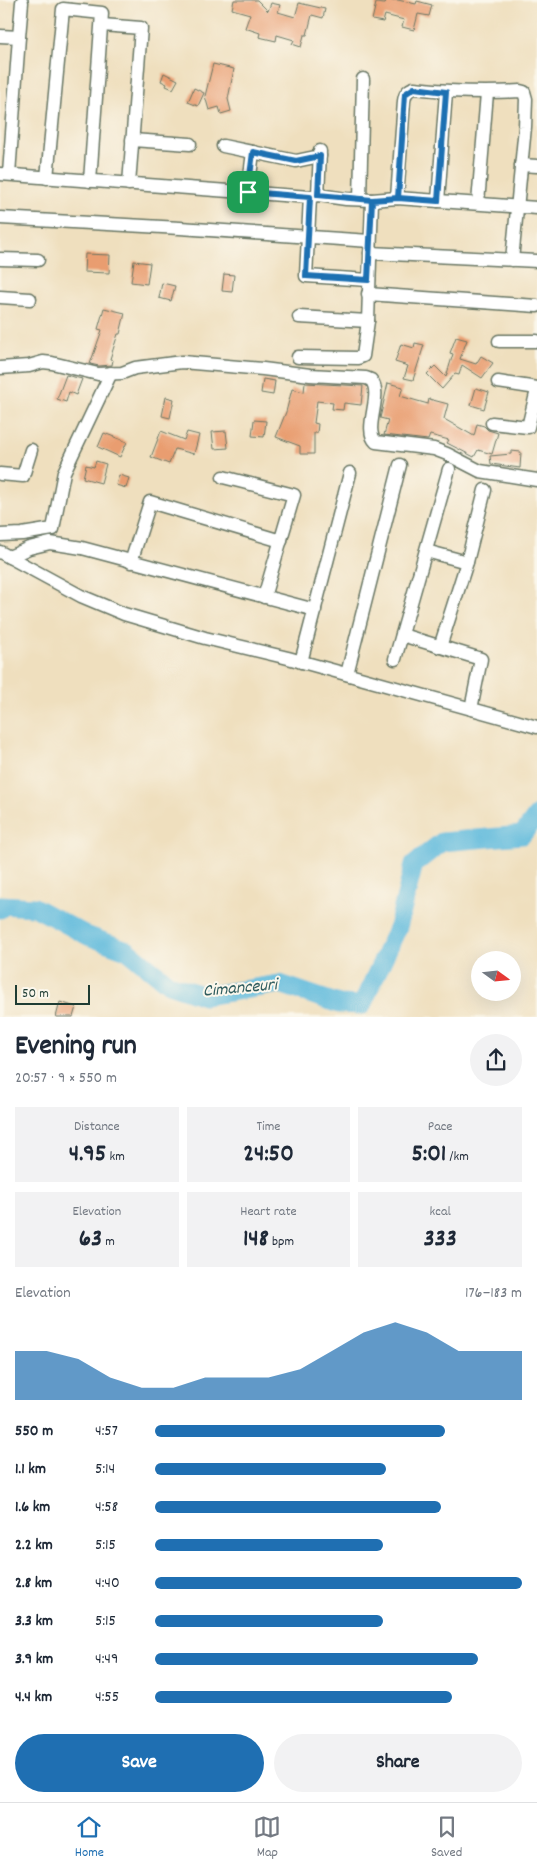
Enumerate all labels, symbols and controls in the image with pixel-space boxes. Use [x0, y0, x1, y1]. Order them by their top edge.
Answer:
pin [227, 171, 269, 213]
icon: arrive [234, 178, 262, 206]
north arrow [471, 951, 521, 1001]
map controls [471, 951, 521, 1001]
water label: Cimanceuri [202, 973, 281, 1005]
scale bar [15, 982, 90, 1005]
text: 50 m [22, 984, 49, 1004]
text: Evening run [15, 1028, 137, 1068]
button: share [470, 1034, 522, 1086]
text: 20:57 · 9 × 550 m [15, 1067, 117, 1090]
text: Distance [74, 1117, 120, 1137]
text: Time [257, 1117, 280, 1137]
text: Pace [428, 1117, 453, 1137]
text: 4.95 [69, 1137, 106, 1173]
text: 24:50 [243, 1137, 294, 1173]
text: 5:01 [411, 1137, 446, 1173]
text: km [106, 1147, 125, 1167]
text: /km [446, 1147, 469, 1167]
text: Elevation [72, 1202, 121, 1222]
text: Heart rate [240, 1202, 297, 1222]
text: kcal [430, 1202, 451, 1222]
text: 63 [79, 1222, 102, 1258]
text: 148 [243, 1222, 269, 1258]
text: 333 [424, 1222, 457, 1258]
text: m [102, 1232, 115, 1252]
text: bpm [269, 1232, 294, 1252]
text: Elevation [15, 1282, 71, 1305]
text: 176–183 m [465, 1282, 522, 1305]
text: 550 m [15, 1420, 53, 1443]
text: 4:57 [95, 1420, 118, 1443]
text: 1.1 km [15, 1458, 46, 1481]
text: 5:14 [95, 1458, 115, 1481]
text: 1.6 km [15, 1496, 50, 1519]
text: 4:58 [95, 1496, 118, 1519]
text: 2.2 km [15, 1534, 53, 1557]
text: 5:15 [95, 1534, 116, 1557]
text: 2.8 km [15, 1572, 52, 1595]
text: 4:40 [95, 1572, 120, 1595]
text: 3.3 km [15, 1610, 53, 1633]
text: 5:15 [95, 1610, 116, 1633]
text: 3.9 km [15, 1648, 53, 1671]
text: 4:49 [95, 1648, 118, 1671]
text: 4.4 km [15, 1686, 52, 1709]
text: 4:55 [95, 1686, 119, 1709]
button: Save [15, 1734, 264, 1792]
button: Share [274, 1734, 522, 1792]
tab: Home [75, 1813, 104, 1863]
tab: Map [253, 1813, 281, 1863]
tab: Saved [431, 1813, 462, 1863]

